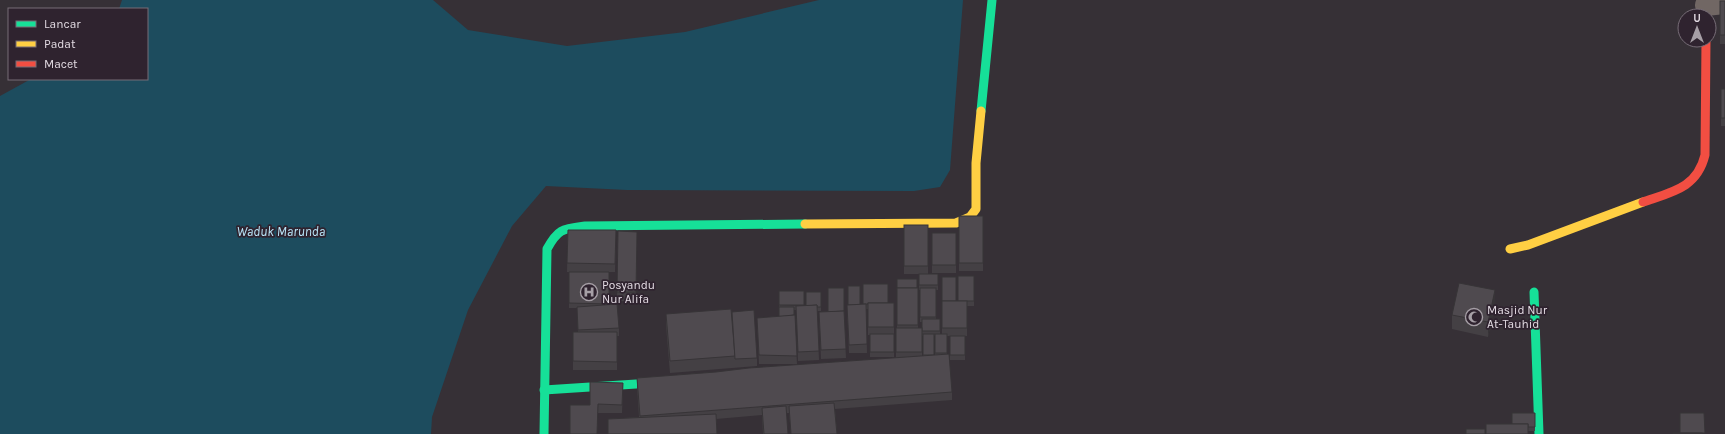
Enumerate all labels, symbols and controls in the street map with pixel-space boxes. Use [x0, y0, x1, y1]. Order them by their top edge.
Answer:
legend [8, 8, 148, 80]
north arrow [1677, 8, 1717, 48]
text: U [1693, 12, 1701, 25]
text: Lancar [44, 17, 81, 31]
text: Padat [44, 37, 76, 51]
text: Macet [44, 57, 78, 71]
water label: Waduk Marunda [237, 224, 326, 239]
place label: Posyandu Nur Alifa [602, 278, 655, 306]
hospital icon: Posyandu Nur Alifa [579, 282, 599, 302]
place label: Masjid Nur At-Tauhid [1487, 303, 1548, 331]
mosque icon: Masjid Nur At-Tauhid [1464, 307, 1484, 327]

